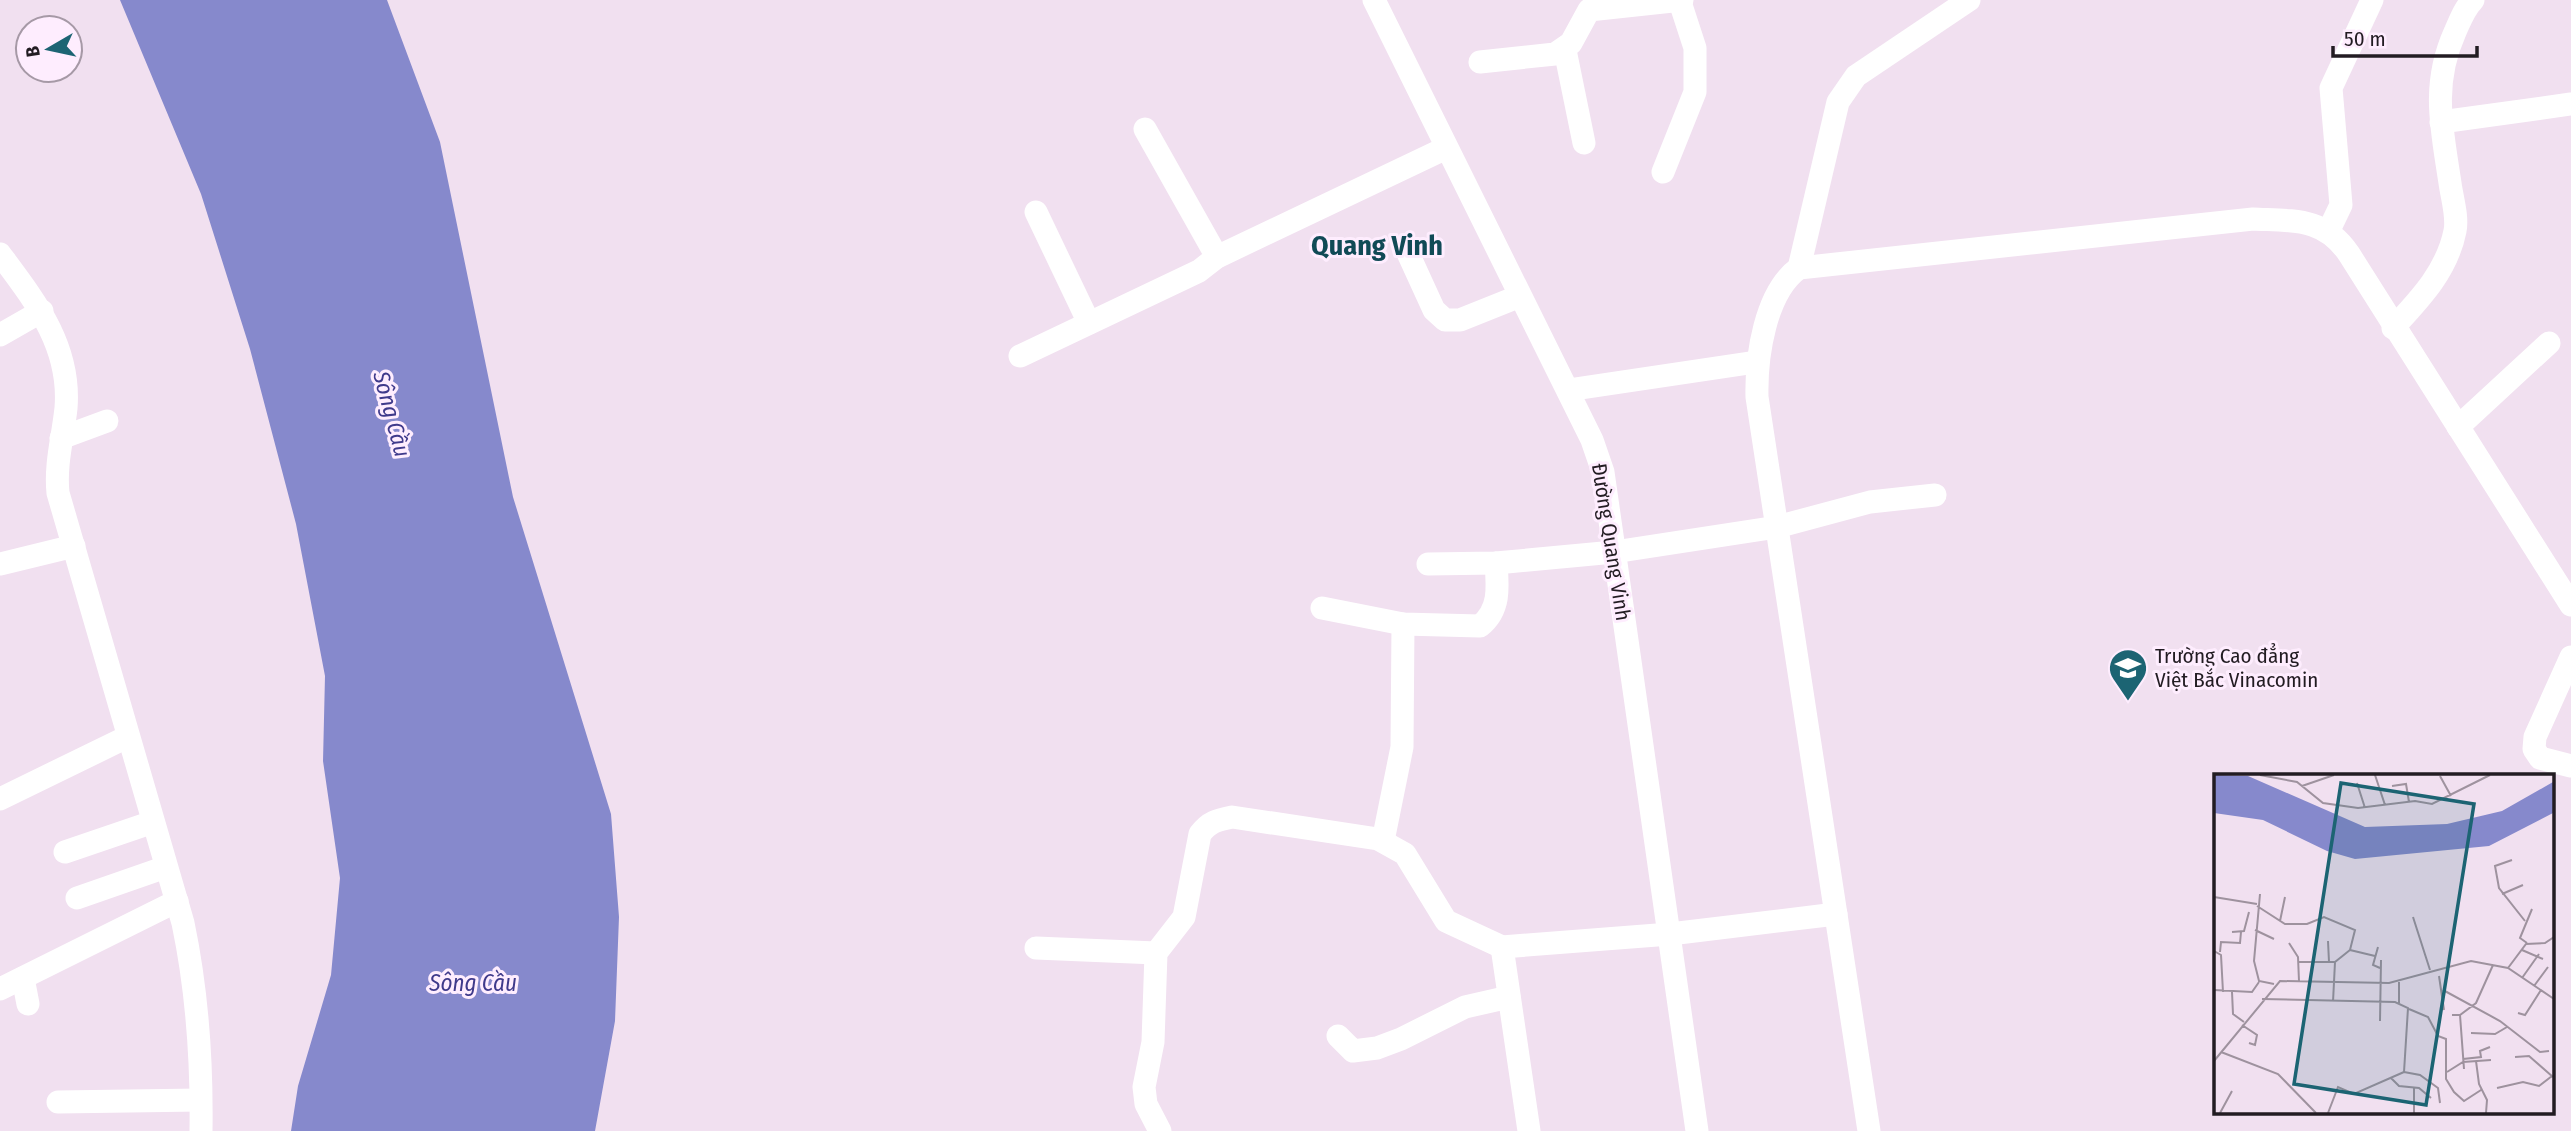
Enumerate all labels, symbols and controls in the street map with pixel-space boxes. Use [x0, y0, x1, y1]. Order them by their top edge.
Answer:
north arrow [14, 14, 84, 84]
scale bar [2333, 14, 2476, 58]
text: 50 m [2344, 26, 2386, 52]
text: B [20, 44, 45, 59]
district label: Quang Vinh [1311, 229, 1443, 262]
water label: Sông Cầu [367, 367, 417, 460]
street label: Đường Quang Vinh [1586, 461, 1636, 623]
place label: Trường Cao đẳng Việt Bắc Vinacomin [2155, 643, 2318, 693]
school or university icon: Trường Cao đẳng Việt Bắc Vinacomin [2107, 647, 2149, 702]
inset map [2214, 774, 2554, 1114]
water label: Sông Cầu [428, 969, 517, 997]

